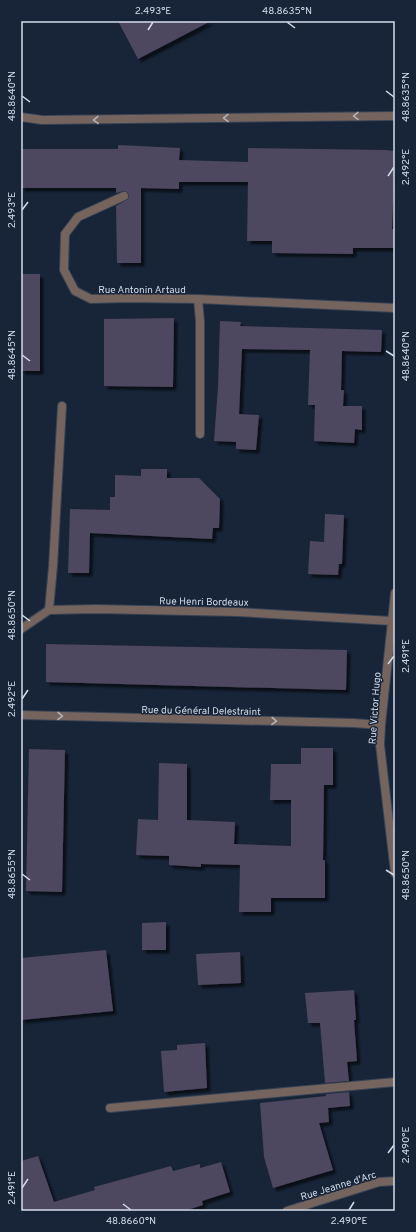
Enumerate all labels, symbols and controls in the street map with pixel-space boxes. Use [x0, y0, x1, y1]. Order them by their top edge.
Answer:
text: 2.493°E [135, 5, 171, 18]
text: 48.8635°N [262, 5, 312, 18]
text: 48.8640°N [6, 71, 19, 121]
text: 48.8635°N [400, 72, 413, 122]
one-way arrow [353, 112, 359, 120]
one-way arrow [223, 114, 229, 122]
one-way arrow [93, 115, 99, 124]
text: 2.492°E [400, 149, 413, 185]
text: 2.493°E [6, 192, 19, 228]
street label: Rue Antonin Artaud [98, 284, 186, 297]
text: 48.8645°N [6, 330, 19, 380]
text: 48.8640°N [400, 331, 413, 381]
text: 48.8650°N [6, 590, 19, 640]
street label: Rue Henri Bordeaux [159, 595, 249, 610]
text: 2.491°E [400, 639, 413, 673]
street label: Rue Victor Hugo [366, 671, 385, 745]
text: 2.492°E [6, 681, 19, 717]
street label: Rue du Général Delestraint [141, 704, 261, 719]
one-way arrow [57, 712, 63, 720]
one-way arrow [271, 717, 277, 725]
text: 48.8655°N [6, 849, 19, 899]
text: 48.8650°N [400, 850, 413, 900]
text: 2.490°E [400, 1127, 413, 1163]
street label: Rue Jeanne d'Arc [299, 1169, 378, 1204]
text: 2.491°E [6, 1171, 19, 1205]
text: 48.8660°N [106, 1215, 156, 1228]
text: 2.490°E [331, 1215, 367, 1228]

